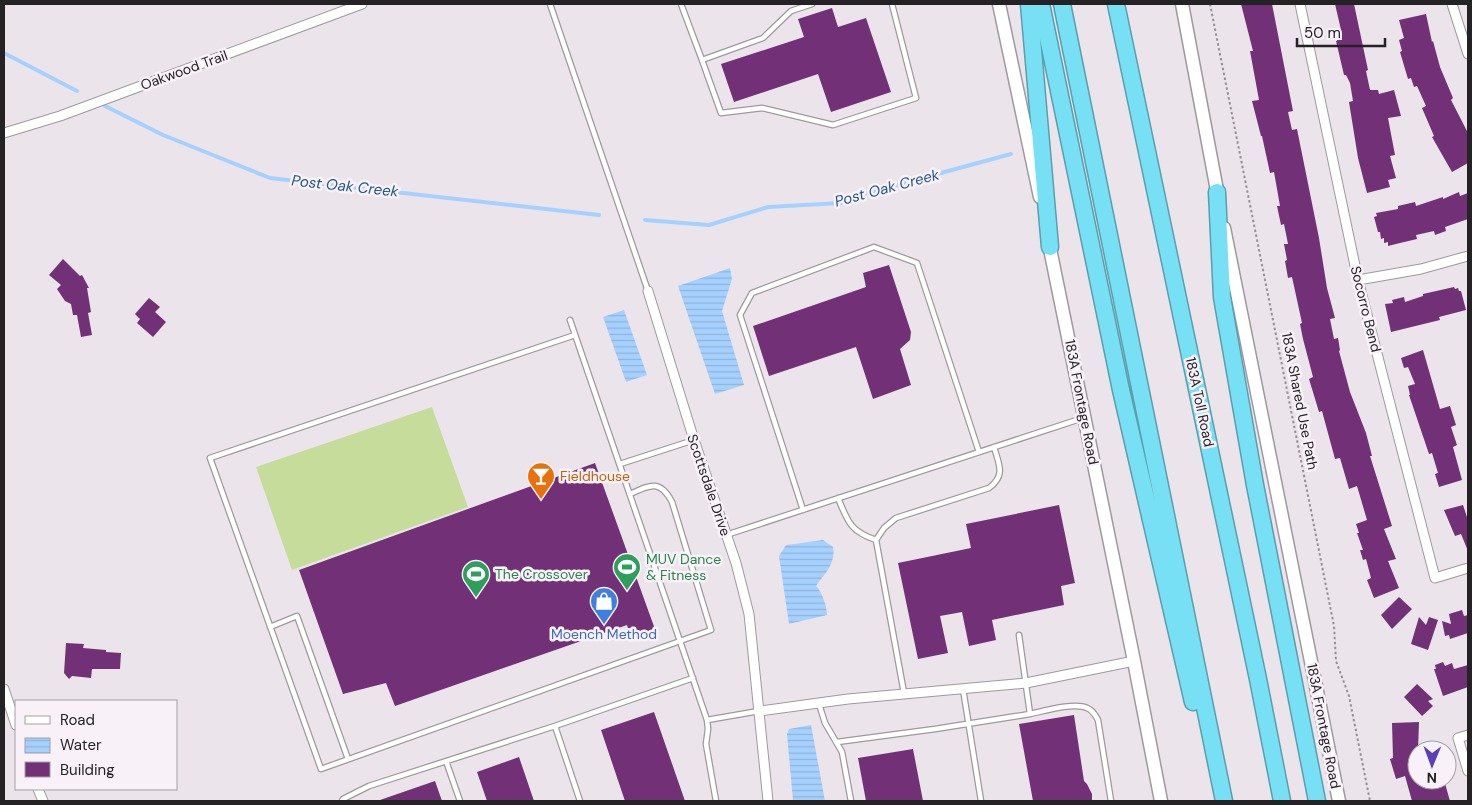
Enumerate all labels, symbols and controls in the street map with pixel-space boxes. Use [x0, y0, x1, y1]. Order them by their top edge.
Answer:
scale bar [1297, 15, 1384, 47]
text: 50 m [1304, 23, 1341, 43]
street label: Oakwood Trail [138, 46, 230, 94]
water label: Post Oak Creek [832, 164, 942, 212]
water label: Post Oak Creek [290, 170, 400, 202]
street label: Socorro Bend [1347, 264, 1385, 354]
street label: 183A Shared Use Path [1278, 331, 1322, 471]
street label: 183A Frontage Road [1061, 338, 1103, 466]
street label: 183A Toll Road [1182, 356, 1218, 448]
street label: Scottsdale Drive [683, 432, 735, 538]
bar icon: Fieldhouse [526, 461, 556, 500]
place label: Fieldhouse [560, 467, 630, 485]
place label: MUV Dance & Fitness [646, 550, 721, 584]
sports icon: MUV Dance & Fitness [612, 552, 642, 591]
sports icon: The Crossover [461, 559, 491, 598]
place label: The Crossover [495, 565, 588, 583]
shop icon: Moench Method [589, 586, 619, 625]
place label: Moench Method [551, 625, 657, 643]
street label: 183A Frontage Road [1303, 662, 1345, 790]
legend [15, 700, 178, 790]
text: Road [60, 710, 95, 730]
text: Water [60, 735, 102, 755]
north arrow [1407, 740, 1457, 790]
text: Building [60, 760, 115, 780]
text: N [1427, 769, 1437, 787]

